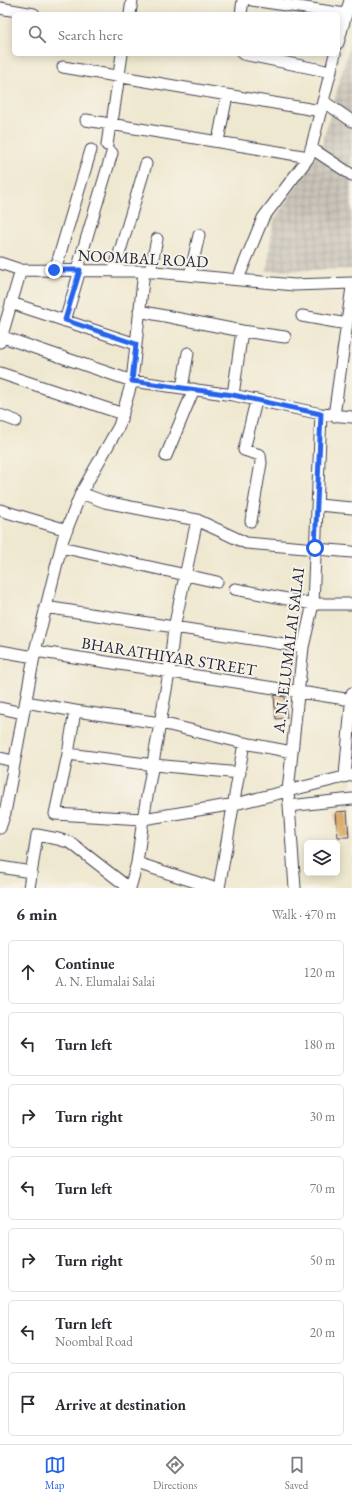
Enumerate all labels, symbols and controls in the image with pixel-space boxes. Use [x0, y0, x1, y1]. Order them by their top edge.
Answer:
search box [12, 12, 340, 56]
icon: search [26, 23, 48, 45]
text: Search here [58, 25, 123, 44]
street label: NOOMBAL ROAD [77, 245, 209, 272]
route end [45, 261, 63, 279]
route start [306, 539, 324, 557]
street label: A. N. ELUMALAI SALAI [268, 566, 309, 735]
street label: BHARATHIYAR STREET [80, 632, 258, 681]
map controls [304, 840, 340, 876]
button: layers [304, 840, 340, 876]
text: 6 min [16, 903, 57, 925]
text: Walk · 470 m [272, 906, 336, 923]
text: Continue [55, 954, 115, 973]
icon: ahead [17, 961, 39, 983]
text: 120 m [304, 964, 335, 981]
text: A. N. Elumalai Salai [55, 973, 155, 990]
icon: left [17, 1033, 39, 1055]
text: Turn left [55, 1035, 112, 1054]
text: 180 m [304, 1036, 335, 1053]
icon: right [17, 1105, 39, 1127]
text: Turn right [55, 1107, 123, 1126]
text: 30 m [310, 1108, 335, 1125]
icon: left [17, 1177, 39, 1199]
text: Turn left [55, 1179, 112, 1198]
text: 70 m [310, 1180, 335, 1197]
icon: right [17, 1249, 39, 1271]
text: Turn right [55, 1251, 123, 1270]
text: 50 m [310, 1252, 335, 1269]
text: Turn left [55, 1314, 112, 1333]
icon: left [17, 1321, 39, 1343]
text: 20 m [310, 1324, 335, 1341]
text: Noombal Road [55, 1333, 133, 1350]
icon: arrive [17, 1393, 39, 1415]
text: Arrive at destination [55, 1395, 186, 1414]
tab: Map [44, 1454, 66, 1492]
tab: Directions [153, 1454, 197, 1492]
tab: Saved [285, 1454, 308, 1492]

